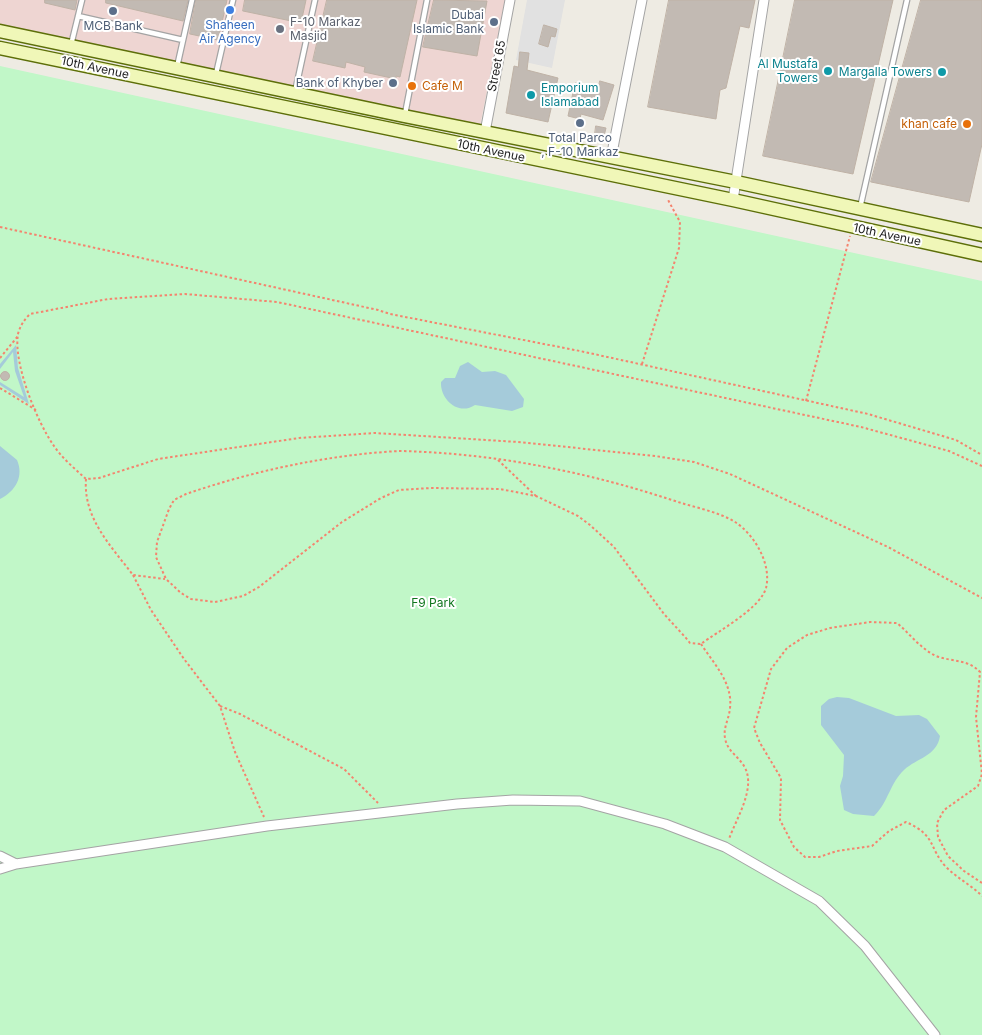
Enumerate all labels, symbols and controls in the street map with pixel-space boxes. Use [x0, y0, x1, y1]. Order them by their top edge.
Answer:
marker: Shaheen Air Agency [224, 4, 236, 16]
marker: MCB Bank [107, 5, 119, 17]
place label: Dubai Islamic Bank [413, 8, 484, 36]
place label: F-10 Markaz Masjid [290, 15, 361, 43]
marker: Dubai Islamic Bank [488, 16, 500, 28]
place label: Shaheen Air Agency [199, 18, 261, 46]
place label: MCB Bank [83, 19, 143, 33]
marker: F-10 Markaz Masjid [274, 23, 286, 35]
street label: Street 65 [485, 39, 509, 93]
street label: 10th Avenue [60, 54, 130, 82]
place label: Al Mustafa Towers [757, 57, 818, 85]
marker: Al Mustafa Towers [822, 65, 834, 77]
place label: Margalla Towers [839, 65, 932, 79]
marker: Margalla Towers [936, 66, 948, 78]
place label: Bank of Khyber [296, 76, 383, 90]
marker: Bank of Khyber [387, 77, 399, 89]
place label: Cafe M [422, 79, 463, 93]
marker: Cafe M [406, 80, 418, 92]
place label: Emporium Islamabad [541, 81, 599, 109]
marker: Emporium Islamabad [525, 89, 537, 101]
marker: Total Parco , F-10 Markaz [574, 117, 586, 129]
place label: khan cafe [901, 117, 957, 131]
marker: khan cafe [961, 118, 973, 130]
place label: Total Parco , F-10 Markaz [541, 131, 619, 159]
street label: 10th Avenue [456, 137, 526, 165]
street label: 10th Avenue [852, 221, 922, 249]
park label: F9 Park [411, 596, 455, 610]

